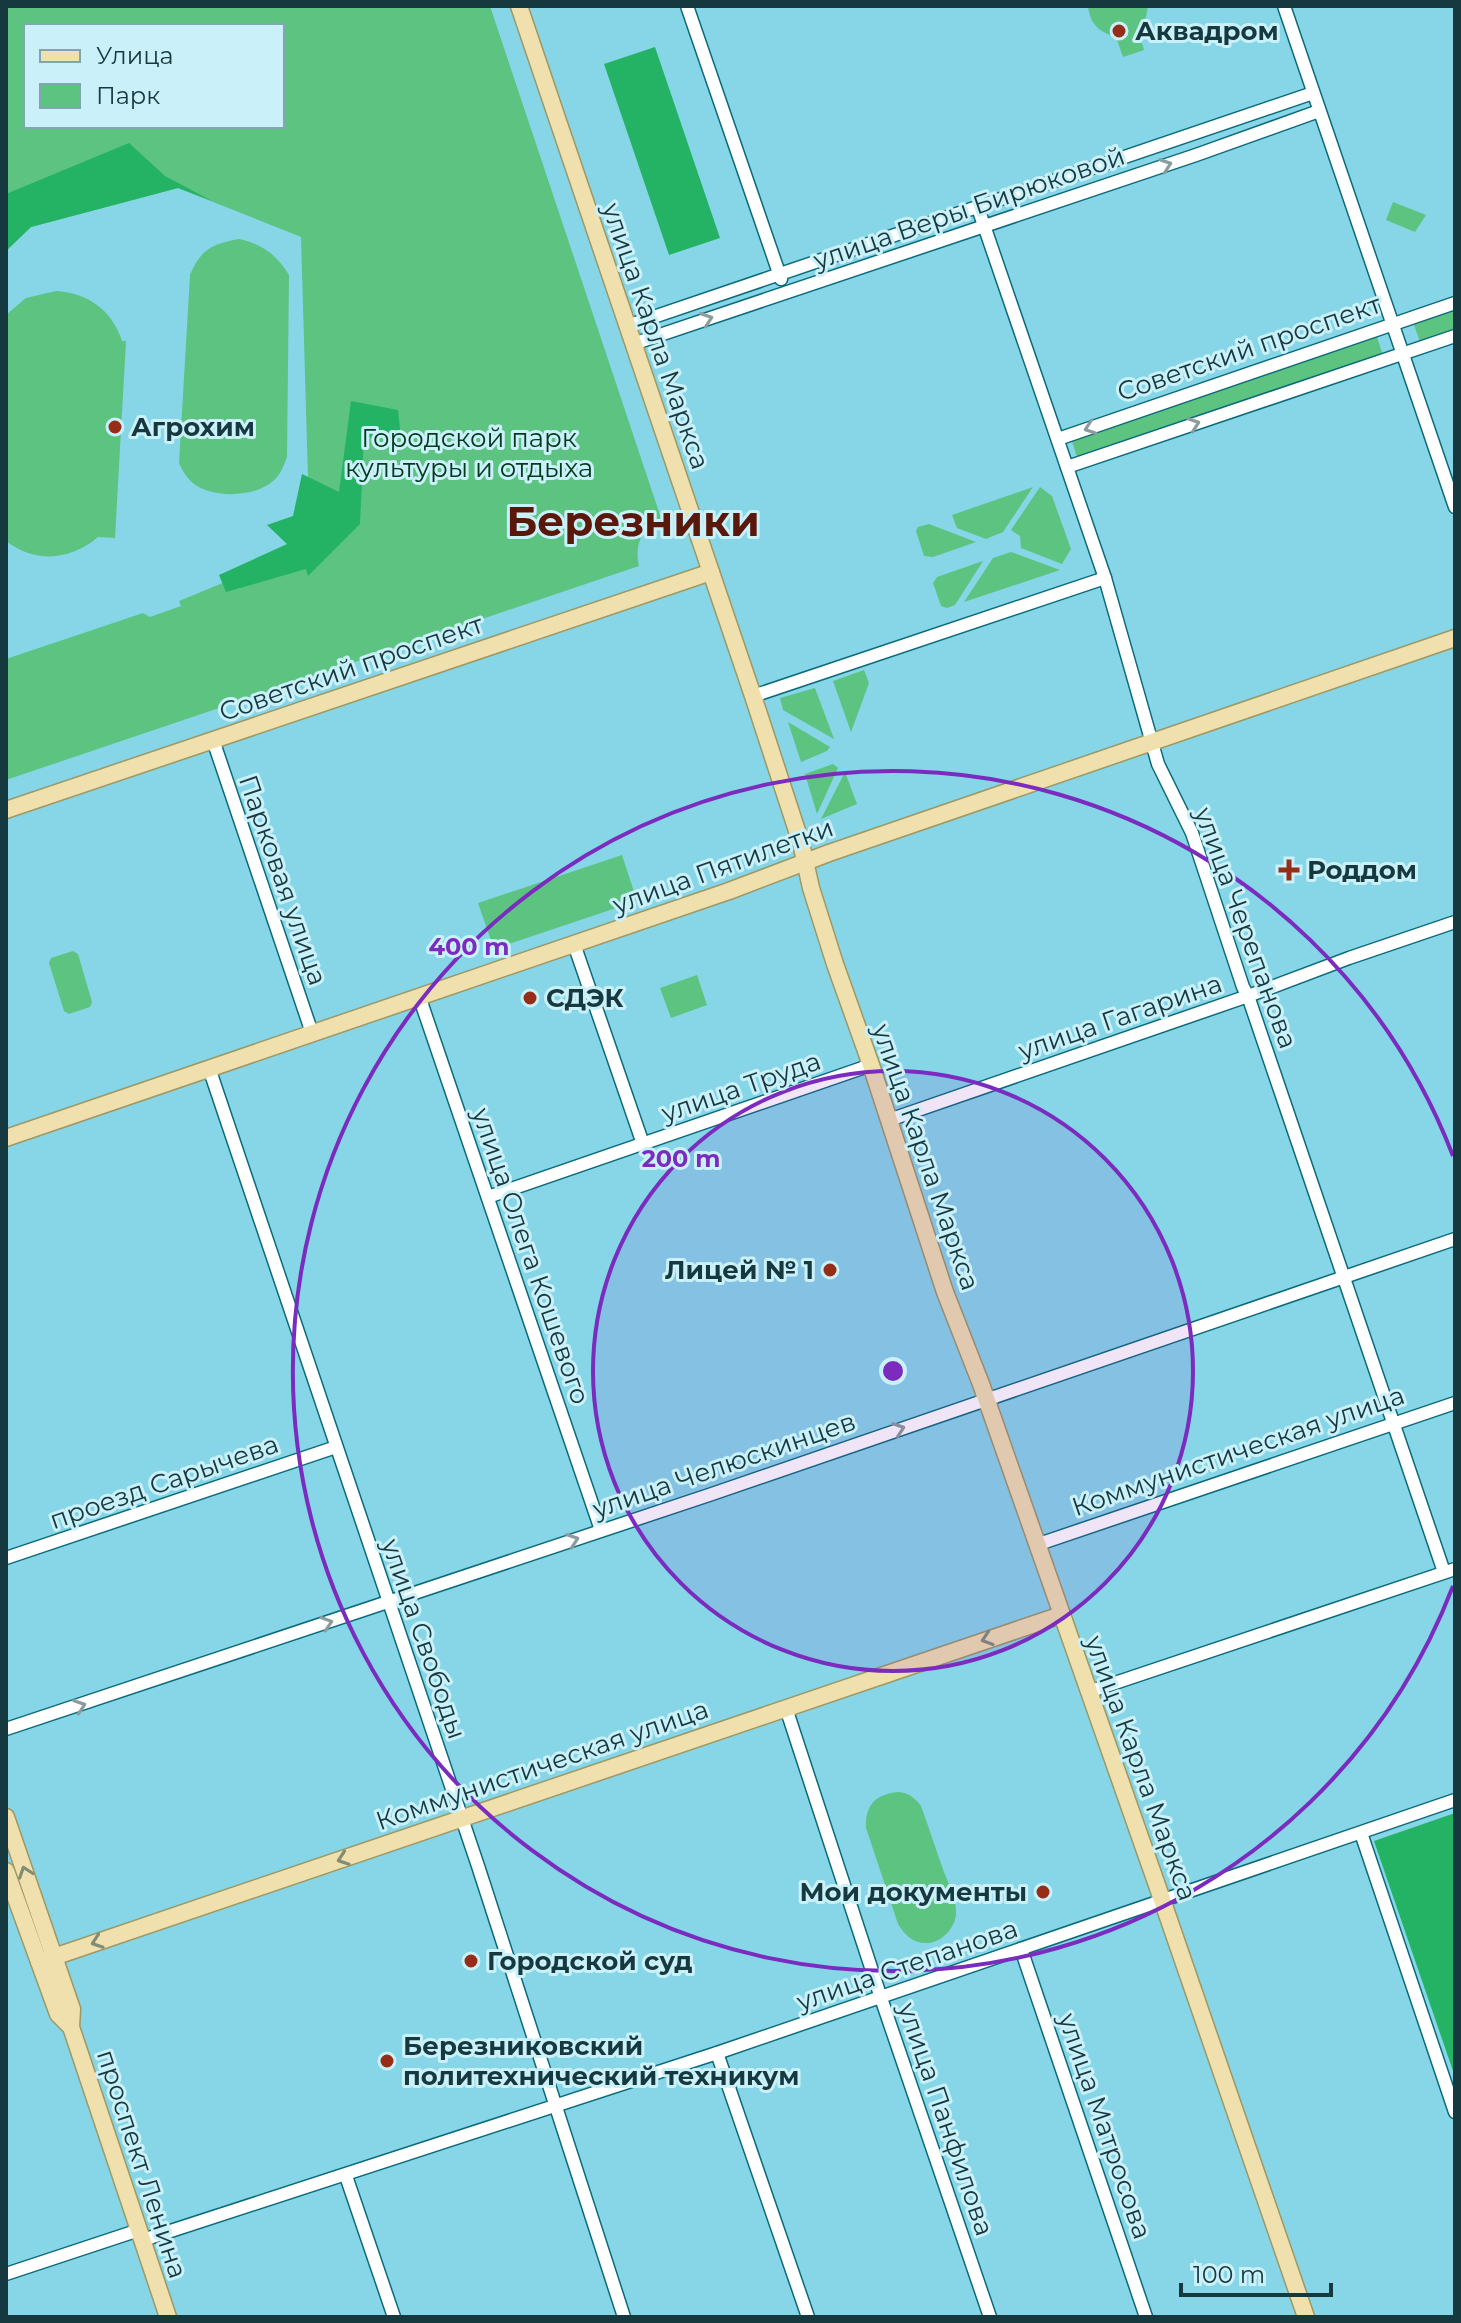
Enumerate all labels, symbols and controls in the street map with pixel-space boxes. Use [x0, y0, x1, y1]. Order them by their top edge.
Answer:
place label: Аквадром [1135, 15, 1279, 47]
marker: Аквадром [1110, 22, 1128, 40]
legend [24, 24, 284, 128]
text: Улица [96, 41, 174, 70]
text: Парк [96, 81, 160, 110]
street label: улица Веры Бирюковой [808, 140, 1129, 277]
one-way arrow [1158, 158, 1172, 174]
street label: улица Карла Маркса [595, 198, 717, 473]
street label: Советский проспект [1113, 288, 1386, 408]
one-way arrow [700, 312, 714, 328]
place label: Агрохим [131, 411, 255, 443]
one-way arrow [1187, 417, 1200, 433]
marker: Агрохим [106, 418, 124, 436]
one-way arrow [1084, 419, 1098, 435]
park label: Городской парк культуры и отдыха [345, 422, 593, 484]
district label: Березники [506, 495, 760, 547]
street label: Советский проспект [215, 608, 488, 728]
street label: Парковая улица [232, 771, 334, 989]
street label: улица Черепанова [1187, 802, 1305, 1053]
street label: улица Пятилетки [607, 811, 838, 921]
place label: Роддом [1307, 854, 1417, 886]
marker: Роддом [1278, 859, 1300, 881]
text: 400 m [428, 932, 510, 961]
street label: улица Гагарина [1013, 967, 1226, 1067]
place label: СДЭК [546, 982, 624, 1014]
marker: СДЭК [521, 989, 539, 1007]
street label: улица Карла Маркса [865, 1019, 987, 1294]
street label: улица Труда [656, 1045, 825, 1130]
street label: улица Олега Кошевого [465, 1103, 597, 1408]
text: 200 m [642, 1144, 720, 1173]
place label: Лицей № 1 [665, 1254, 814, 1286]
marker: Лицей № 1 [821, 1261, 839, 1279]
centre of rings [879, 1357, 907, 1385]
street label: Коммунистическая улица [1068, 1379, 1408, 1523]
street label: улица Челюскинцев [587, 1405, 860, 1525]
one-way arrow [891, 1422, 905, 1438]
street label: проезд Сарычева [45, 1428, 283, 1536]
one-way arrow [566, 1533, 580, 1549]
street label: улица Свободы [374, 1534, 473, 1743]
one-way arrow [319, 1617, 333, 1633]
one-way arrow [980, 1630, 994, 1646]
street label: улица Карла Маркса [1078, 1630, 1204, 1905]
street label: Коммунистическая улица [372, 1693, 712, 1837]
one-way arrow [73, 1699, 87, 1715]
one-way arrow [337, 1849, 351, 1865]
one-way arrow [18, 1866, 34, 1880]
place label: Мои документы [800, 1876, 1027, 1908]
marker: Мои документы [1034, 1883, 1052, 1901]
street label: улица Степанова [791, 1912, 1022, 2018]
one-way arrow [91, 1933, 105, 1949]
place label: Городской суд [487, 1945, 692, 1977]
marker: Городской суд [462, 1952, 480, 1970]
street label: улица Панфилова [891, 1997, 1001, 2240]
street label: улица Матросова [1051, 2008, 1159, 2243]
place label: Березниковский политехнический техникум [403, 2030, 799, 2092]
street label: проспект Ленина [90, 2046, 194, 2282]
marker: Березниковский политехнический техникум [378, 2052, 396, 2070]
scale bar [1181, 2247, 1331, 2297]
text: 100 m [1193, 2260, 1265, 2289]

